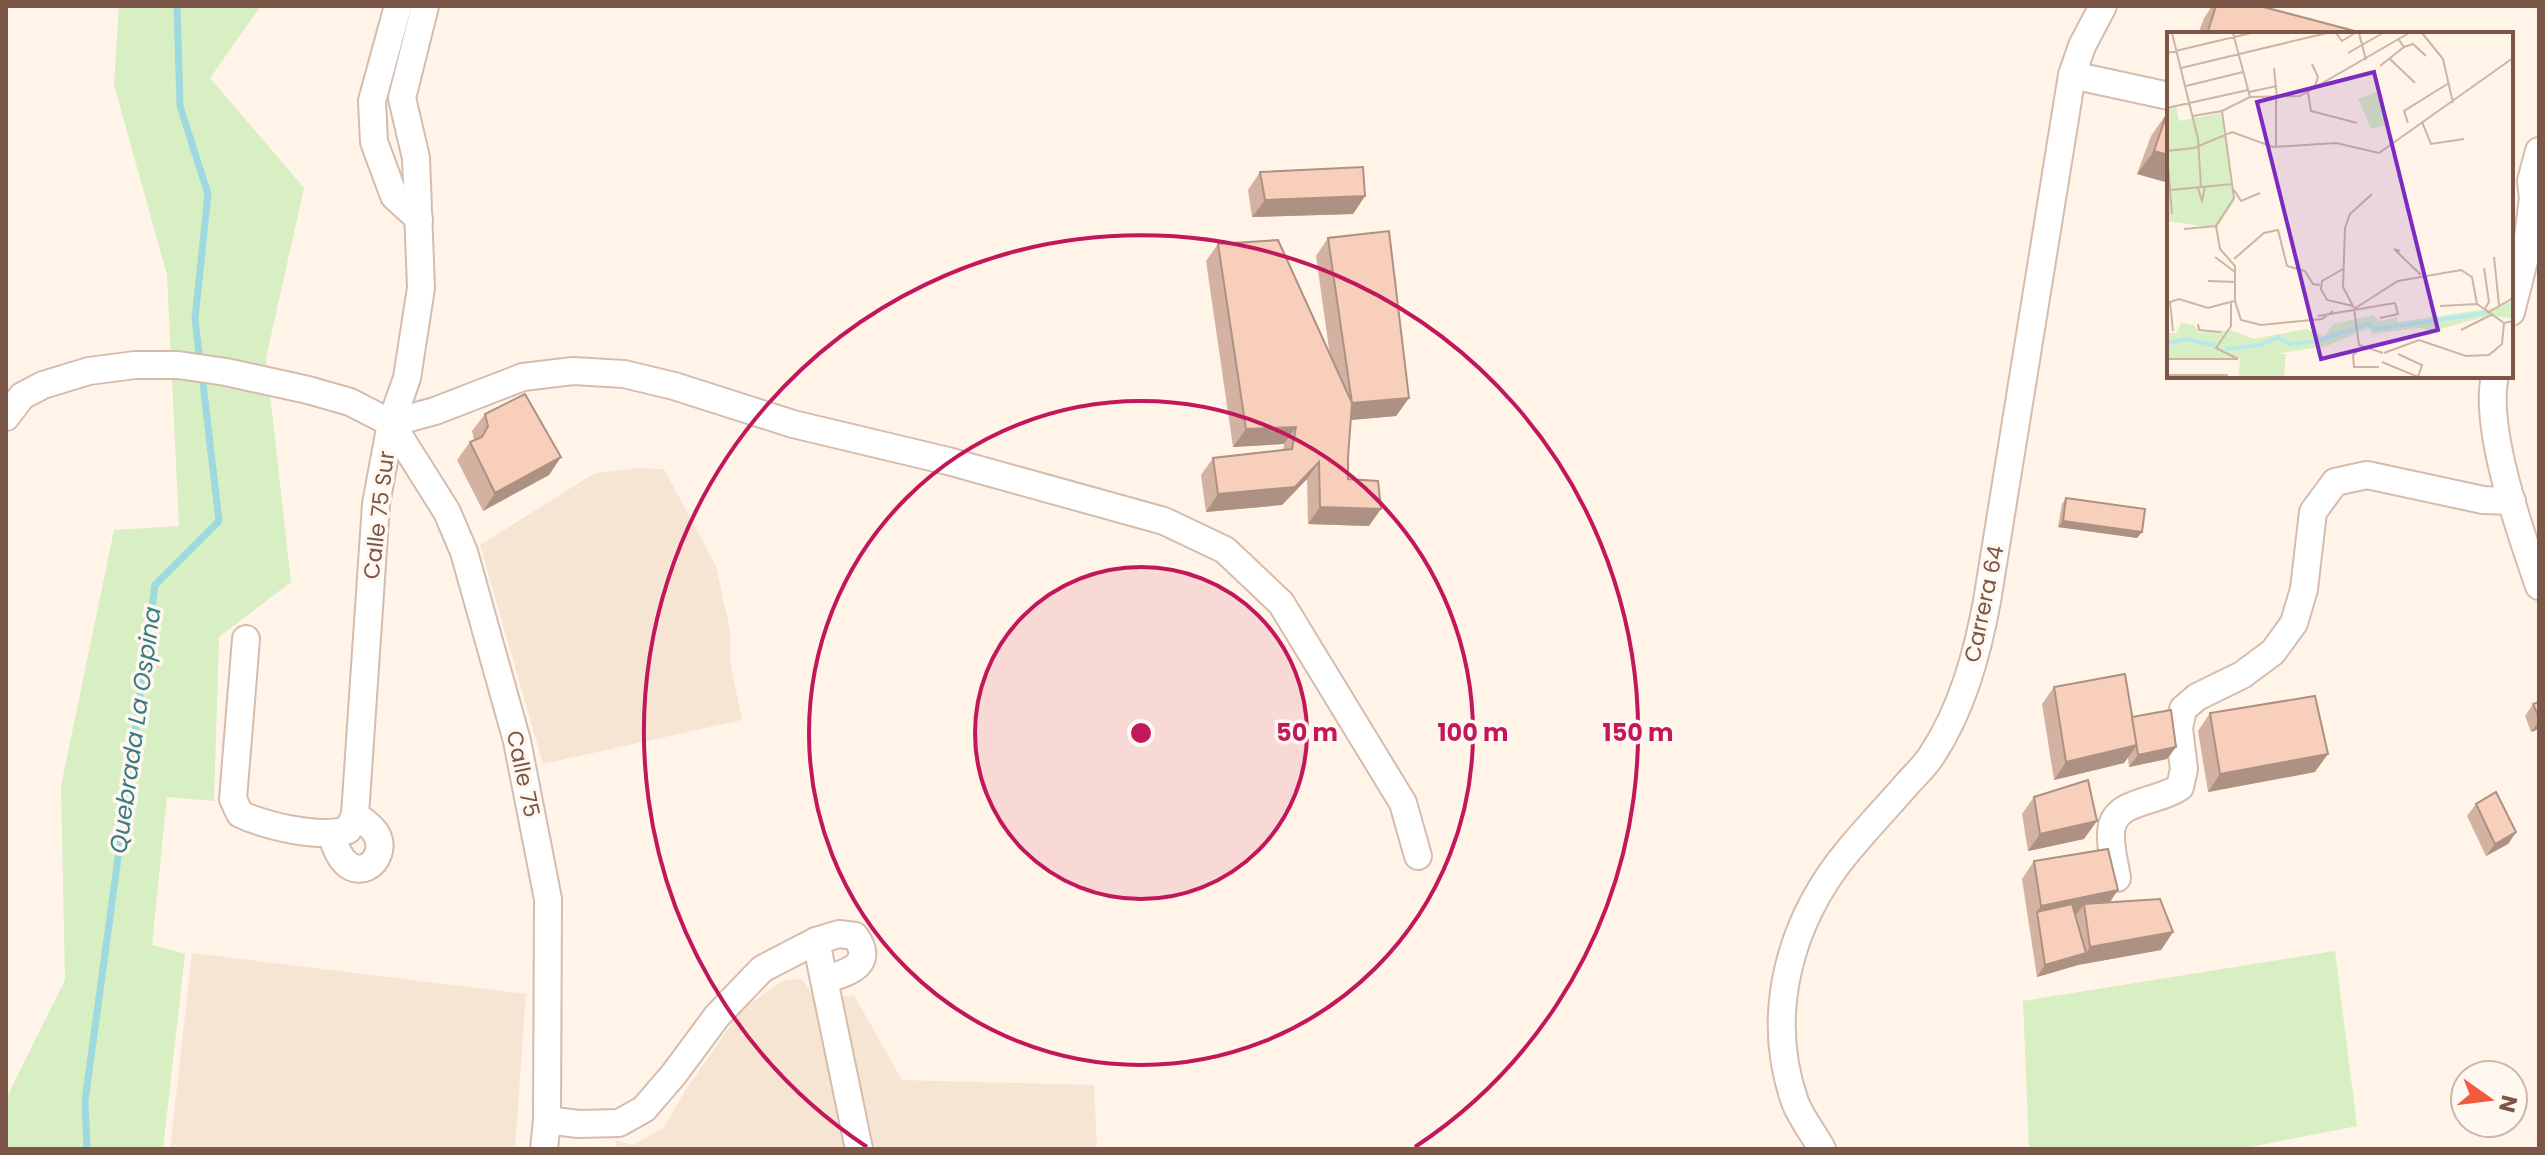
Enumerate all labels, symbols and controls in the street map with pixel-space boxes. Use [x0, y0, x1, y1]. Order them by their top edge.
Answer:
inset map [2167, 32, 2513, 378]
street label: Calle 75 Sur [356, 449, 402, 581]
street label: Carrera 64 [1957, 543, 2012, 665]
water label: Quebrada La Ospina [101, 604, 169, 856]
text: 50 m [1276, 716, 1338, 749]
text: 100 m [1438, 716, 1508, 749]
text: 150 m [1603, 716, 1673, 749]
centre of rings [1127, 719, 1155, 747]
street label: Calle 75 [499, 728, 547, 820]
north arrow [2449, 1059, 2529, 1139]
text: N [2491, 1092, 2525, 1115]

